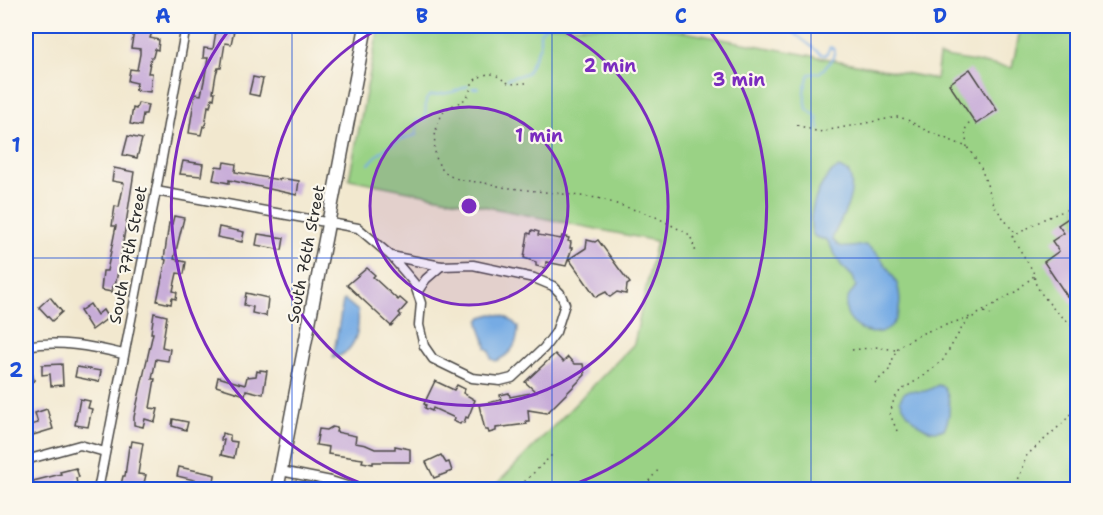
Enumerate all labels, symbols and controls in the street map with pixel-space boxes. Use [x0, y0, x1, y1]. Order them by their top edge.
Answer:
text: A [155, 3, 171, 29]
text: B [416, 3, 428, 29]
text: C [675, 3, 687, 29]
text: D [933, 3, 947, 29]
text: 2 min [584, 54, 636, 78]
text: 3 min [713, 68, 765, 92]
text: 1 min [515, 124, 563, 148]
text: 1 [11, 132, 21, 158]
street label: South 76th Street [282, 183, 330, 325]
street label: South 77th Street [104, 184, 152, 326]
centre of rings [459, 196, 479, 216]
text: 2 [9, 357, 23, 383]

